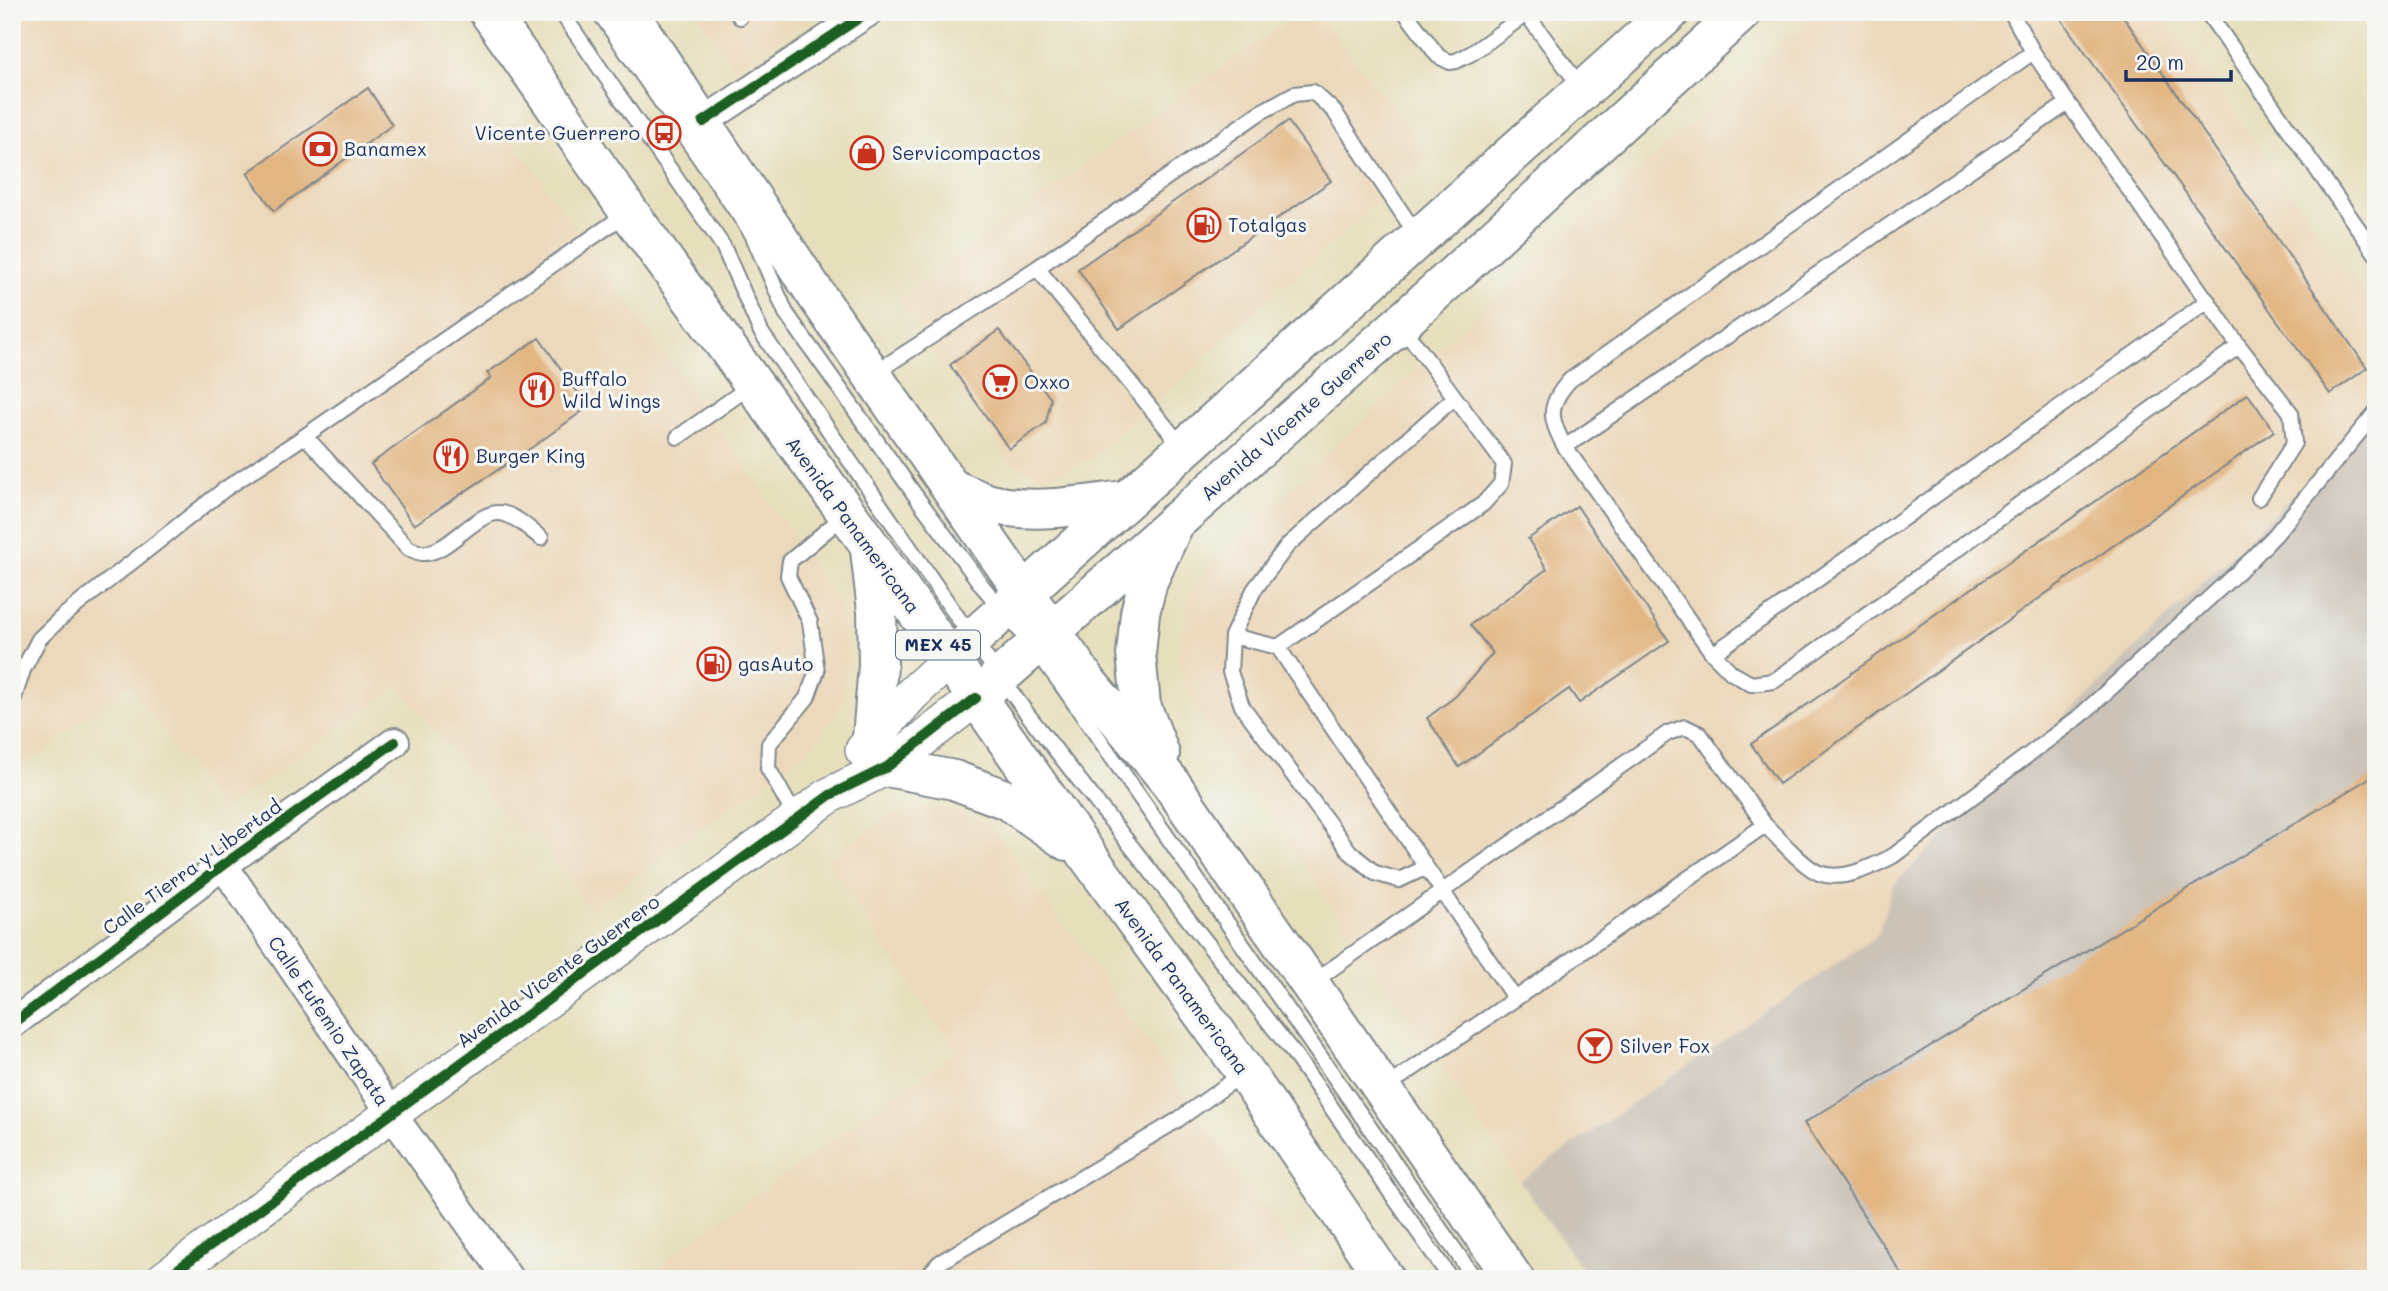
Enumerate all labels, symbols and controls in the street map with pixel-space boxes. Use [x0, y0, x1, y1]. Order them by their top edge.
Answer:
scale bar [2126, 38, 2230, 82]
text: 20 m [2136, 48, 2184, 75]
bus stop icon: Vicente Guerrero [645, 114, 683, 152]
place label: Vicente Guerrero [474, 120, 640, 145]
bank icon: Banamex [301, 130, 339, 168]
shop icon: Servicompactos [848, 134, 886, 172]
place label: Banamex [344, 136, 427, 161]
place label: Servicompactos [892, 140, 1041, 165]
fuel station icon: Totalgas [1185, 206, 1223, 244]
place label: Totalgas [1228, 212, 1307, 237]
street label: Avenida Vicente Guerrero [1195, 326, 1396, 505]
supermarket icon: Oxxo [981, 363, 1019, 401]
place label: Buffalo Wild Wings [562, 366, 661, 413]
place label: Oxxo [1024, 369, 1070, 394]
restaurant icon: Buffalo Wild Wings [518, 371, 556, 409]
street label: Avenida Panamericana [781, 431, 926, 618]
restaurant icon: Burger King [432, 437, 470, 475]
place label: Burger King [476, 443, 585, 468]
road number: MEX 45 [896, 630, 980, 660]
fuel station icon: gasAuto [695, 645, 733, 683]
place label: gasAuto [738, 651, 813, 676]
street label: Calle Tierra y Libertad [97, 793, 286, 940]
street label: Avenida Vicente Guerrero [451, 888, 664, 1053]
street label: Avenida Panamericana [1110, 892, 1255, 1079]
street label: Calle Eufemio Zapata [263, 931, 396, 1111]
bar icon: Silver Fox [1576, 1027, 1614, 1065]
place label: Silver Fox [1620, 1033, 1710, 1058]

